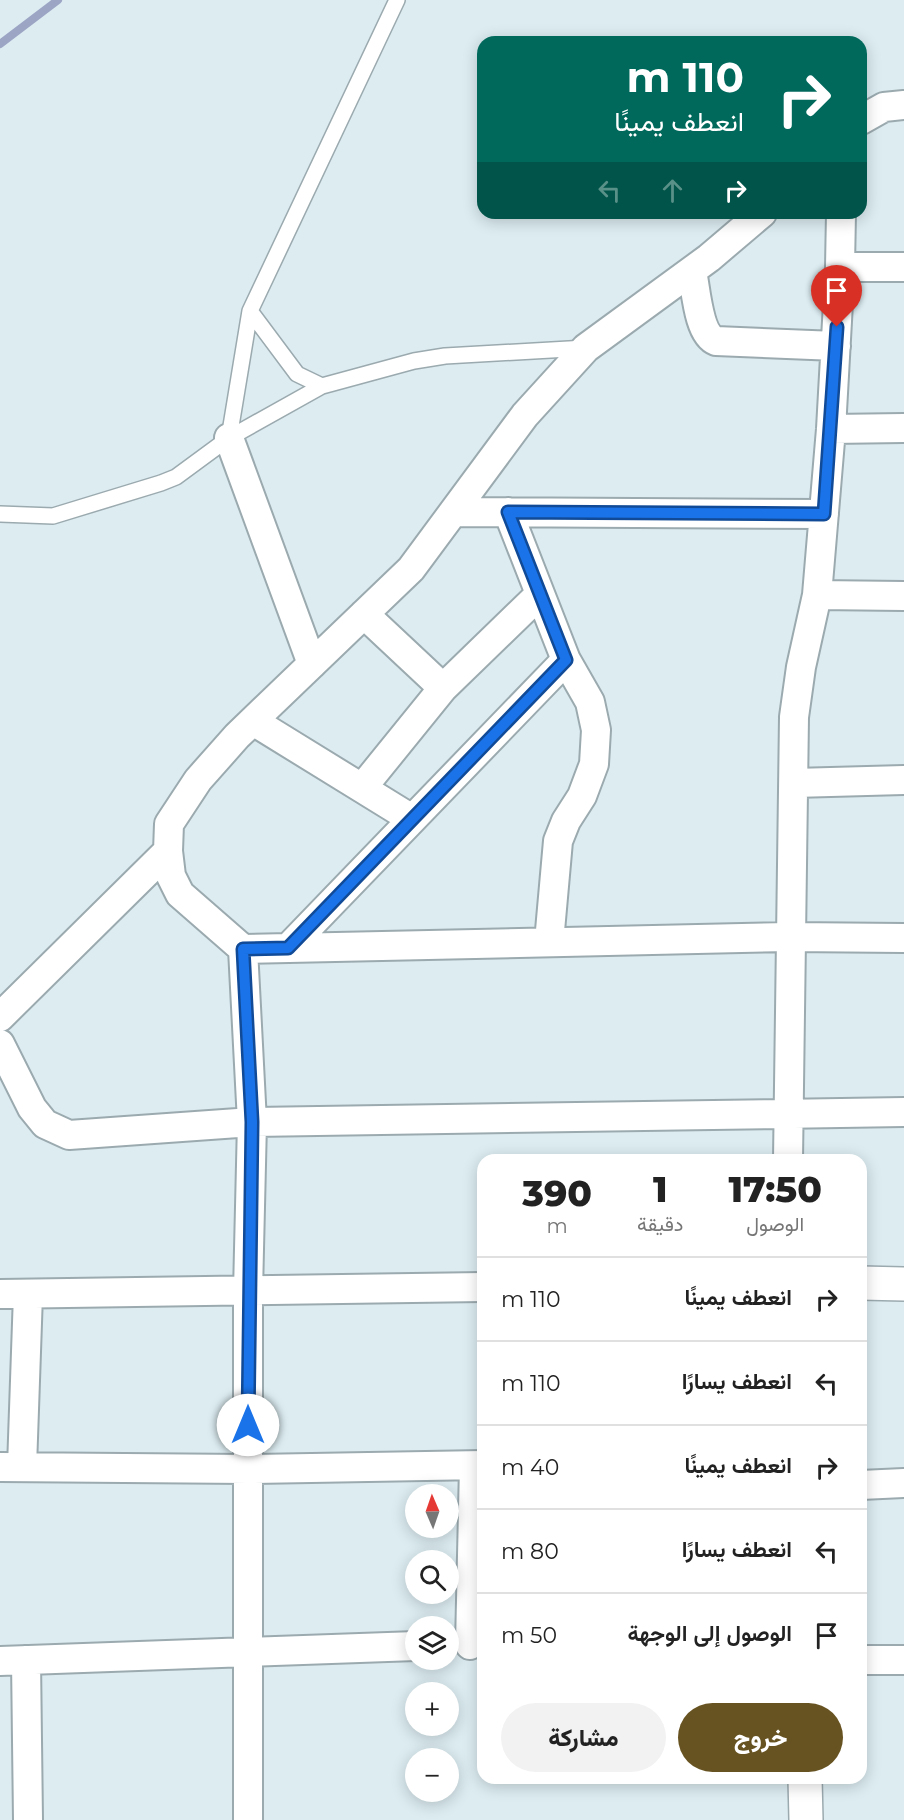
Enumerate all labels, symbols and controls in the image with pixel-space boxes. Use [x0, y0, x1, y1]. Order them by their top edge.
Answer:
text: 110 m [627, 51, 744, 103]
icon: right [765, 60, 843, 138]
text: انعطف يمينًا [614, 105, 744, 138]
icon: left [593, 174, 626, 207]
icon: ahead [656, 174, 689, 207]
icon: right [719, 174, 752, 207]
pin [811, 265, 862, 327]
icon: arrive [820, 274, 853, 307]
text: 1 [653, 1167, 668, 1211]
text: 17:50 [729, 1167, 822, 1211]
text: 390 [522, 1171, 592, 1215]
text: دقيقة [637, 1212, 683, 1236]
text: الوصول [746, 1212, 804, 1236]
text: m [546, 1214, 568, 1238]
icon: right [810, 1283, 843, 1316]
text: انعطف يمينًا [684, 1284, 792, 1311]
text: 110 m [501, 1286, 561, 1313]
icon: left [810, 1367, 843, 1400]
text: انعطف يسارًا [682, 1368, 792, 1395]
text: 110 m [501, 1370, 561, 1397]
position arrow [216, 1393, 280, 1457]
icon: right [810, 1451, 843, 1484]
text: انعطف يمينًا [684, 1452, 792, 1479]
text: 40 m [501, 1454, 559, 1481]
north arrow [405, 1484, 459, 1538]
map controls [405, 1484, 459, 1802]
icon: left [810, 1535, 843, 1568]
text: انعطف يسارًا [682, 1536, 792, 1563]
text: 80 m [501, 1538, 559, 1565]
button: search [405, 1550, 459, 1604]
button: layers [405, 1616, 459, 1670]
icon: arrive [810, 1619, 843, 1652]
text: الوصول إلى الوجهة [627, 1620, 792, 1647]
text: 50 m [501, 1622, 557, 1649]
button: + [405, 1682, 459, 1736]
button: مشاركة [501, 1703, 666, 1772]
button: خروج [678, 1703, 843, 1772]
button: − [405, 1748, 459, 1802]

